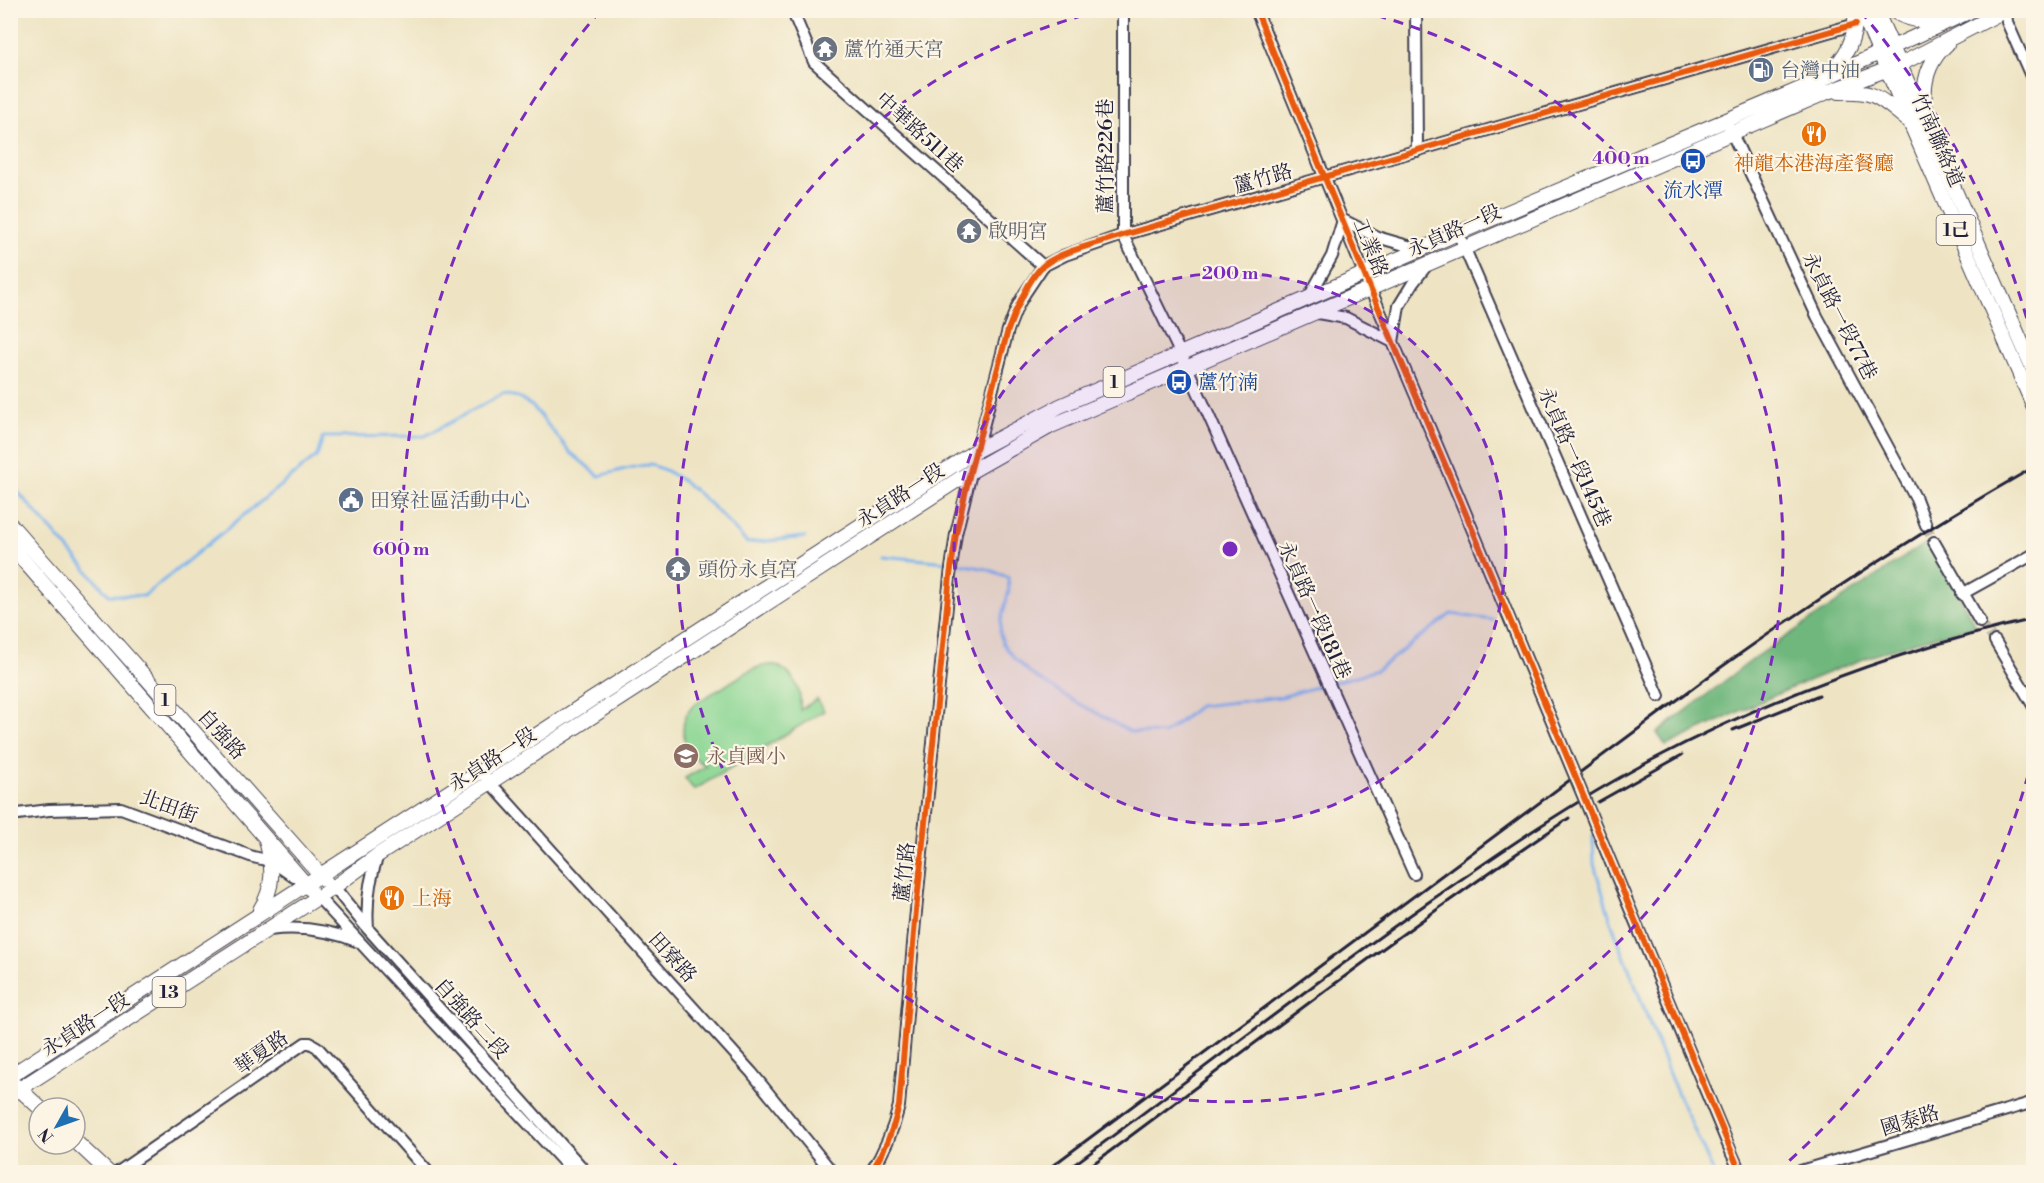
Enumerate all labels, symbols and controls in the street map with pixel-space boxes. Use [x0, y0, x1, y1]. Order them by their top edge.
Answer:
temple icon: 蘆竹通天宮 [810, 34, 840, 64]
place label: 蘆竹通天宮 [844, 38, 944, 63]
fuel station icon: 台灣中油 [1746, 55, 1776, 85]
place label: 台灣中油 [1780, 59, 1860, 84]
street label: 中華路511巷 [870, 87, 968, 179]
street label: 竹南聯絡道 [1905, 90, 1968, 191]
street label: 蘆竹路226巷 [1094, 99, 1119, 213]
restaurant icon: 神龍本港海產餐廳 [1799, 119, 1829, 149]
bus stop icon: 流水潭 [1678, 146, 1708, 176]
text: 400 m [1592, 147, 1650, 170]
place label: 神龍本港海產餐廳 [1734, 152, 1894, 177]
street label: 蘆竹路 [1231, 159, 1296, 200]
place label: 流水潭 [1663, 179, 1723, 204]
street label: 永貞路一段 [1404, 200, 1505, 263]
street label: 工業路 [1347, 215, 1392, 280]
road number: 1己 [1936, 215, 1976, 245]
temple icon: 啟明宮 [954, 216, 984, 246]
place label: 啟明宮 [988, 220, 1048, 245]
street label: 永貞路一段77巷 [1796, 249, 1882, 385]
text: 200 m [1202, 262, 1259, 285]
road number: 1 [1104, 367, 1124, 397]
bus stop icon: 蘆竹湳 [1164, 367, 1194, 397]
place label: 蘆竹湳 [1198, 371, 1258, 396]
street label: 永貞路一段145巷 [1532, 384, 1616, 532]
street label: 永貞路一段 [852, 459, 950, 534]
public building icon: 田寮社區活動中心 [336, 485, 366, 515]
place label: 田寮社區活動中心 [370, 489, 530, 514]
text: 600 m [373, 538, 430, 561]
street label: 永貞路一段181巷 [1272, 538, 1355, 684]
centre of rings [1220, 539, 1240, 559]
temple icon: 頭份永貞宮 [663, 554, 693, 584]
place label: 頭份永貞宮 [698, 558, 798, 583]
road number: 1 [154, 685, 176, 715]
street label: 自強路 [192, 704, 250, 766]
street label: 永貞路一段 [444, 723, 542, 798]
school or university icon: 永貞國小 [671, 741, 701, 771]
place label: 永貞國小 [706, 745, 786, 770]
street label: 北田街 [136, 785, 201, 829]
street label: 蘆竹路 [890, 841, 921, 903]
restaurant icon: 上海 [377, 883, 407, 913]
place label: 上海 [412, 887, 452, 912]
street label: 田寮路 [643, 927, 701, 989]
street label: 自強路二段 [428, 973, 514, 1065]
road number: 13 [152, 977, 186, 1007]
street label: 永貞路一段 [37, 988, 135, 1063]
street label: 華夏路 [230, 1026, 294, 1081]
north arrow [27, 1096, 87, 1156]
street label: 國泰路 [1878, 1101, 1943, 1142]
text: N [34, 1123, 58, 1146]

